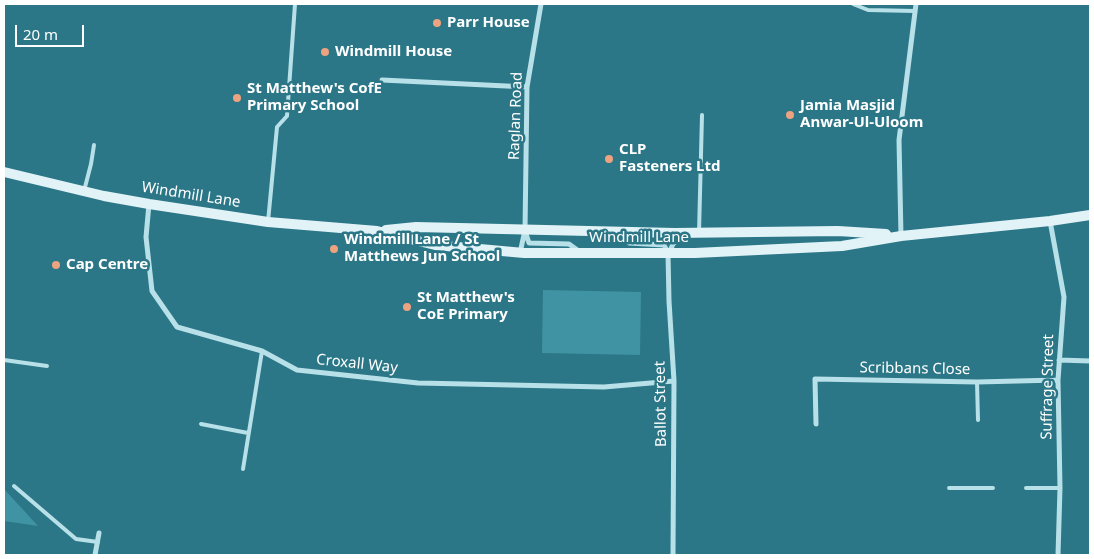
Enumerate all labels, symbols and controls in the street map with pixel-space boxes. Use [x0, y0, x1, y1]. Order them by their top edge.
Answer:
place label: Parr House [447, 14, 530, 32]
scale bar [18, 15, 86, 47]
marker: Parr House [431, 17, 443, 29]
text: 20 m [23, 24, 58, 44]
place label: Windmill House [335, 43, 452, 61]
marker: Windmill House [319, 46, 331, 58]
street label: Raglan Road [505, 71, 527, 161]
place label: St Matthew's CofE Primary School [247, 80, 382, 115]
marker: St Matthew's CofE Primary School [231, 92, 243, 104]
place label: Jamia Masjid Anwar-Ul-Uloom [800, 97, 923, 132]
marker: Jamia Masjid Anwar-Ul-Uloom [784, 109, 796, 121]
place label: CLP Fasteners Ltd [619, 141, 720, 176]
marker: CLP Fasteners Ltd [603, 153, 615, 165]
street label: Windmill Lane [140, 178, 242, 212]
street label: Windmill Lane [589, 229, 689, 247]
place label: Windmill Lane / St Matthews Jun School [344, 231, 500, 266]
marker: Windmill Lane / St Matthews Jun School [328, 243, 340, 255]
place label: Cap Centre [66, 256, 148, 274]
marker: Cap Centre [50, 259, 62, 271]
place label: St Matthew's CoE Primary [417, 289, 515, 324]
marker: St Matthew's CoE Primary [401, 301, 413, 313]
street label: Suffrage Street [1038, 334, 1058, 440]
street label: Croxall Way [315, 351, 399, 377]
street label: Scribbans Close [859, 359, 971, 379]
street label: Ballot Street [651, 361, 671, 447]

